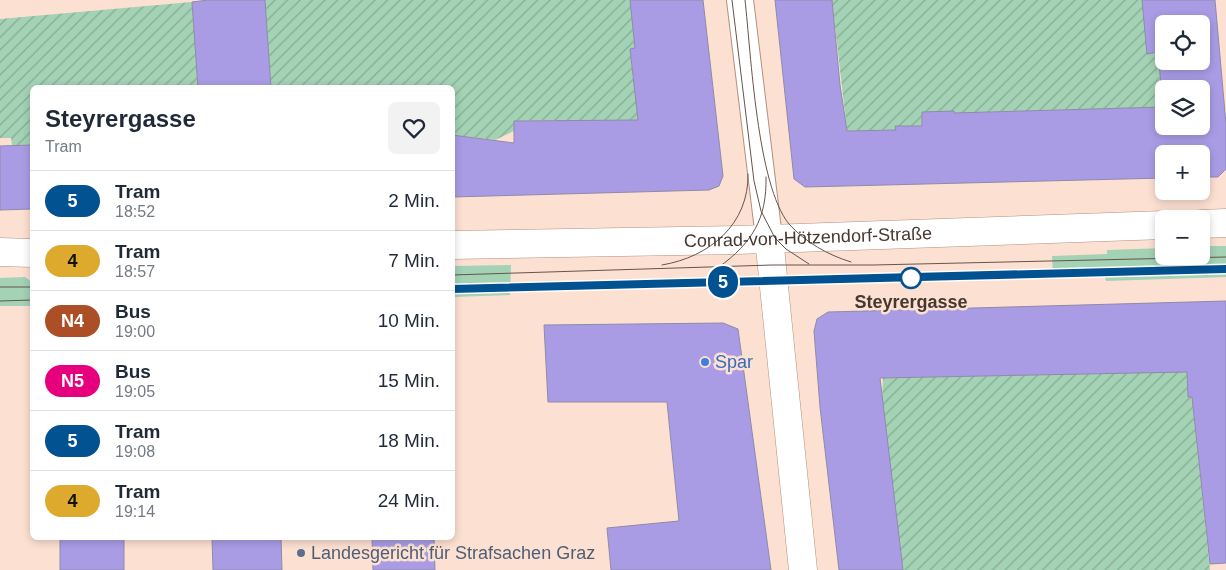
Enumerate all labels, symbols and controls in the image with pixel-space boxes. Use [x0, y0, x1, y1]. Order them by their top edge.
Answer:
map controls [1155, 15, 1210, 265]
button: locate [1155, 15, 1210, 70]
button: layers [1155, 80, 1210, 135]
button: heart [388, 102, 440, 154]
text: Steyrergasse [45, 105, 196, 132]
text: Tram [45, 138, 82, 155]
button: + [1155, 145, 1210, 200]
text: Tram [115, 181, 160, 202]
text: 2 Min. [388, 190, 440, 211]
text: 5 [67, 191, 78, 211]
text: 18:52 [115, 203, 155, 220]
button: − [1155, 210, 1210, 265]
street label: Conrad-von-Hötzendorf-Straße [684, 223, 932, 251]
text: Tram [115, 241, 160, 262]
text: 7 Min. [388, 250, 440, 271]
text: 4 [67, 251, 78, 271]
text: 18:57 [115, 263, 155, 280]
line badge: 5 [707, 266, 739, 298]
marker: Steyrergasse [900, 267, 922, 289]
text: 5 [718, 272, 728, 292]
place label: Steyrergasse [854, 292, 968, 312]
text: Bus [115, 301, 151, 322]
text: 10 Min. [378, 310, 440, 331]
text: N4 [61, 311, 84, 331]
text: 19:00 [115, 323, 155, 340]
place label: Spar [715, 352, 753, 372]
marker: Spar [699, 356, 711, 368]
text: Bus [115, 361, 151, 382]
text: 15 Min. [378, 370, 440, 391]
text: N5 [61, 371, 84, 391]
text: 19:05 [115, 383, 155, 400]
text: Tram [115, 421, 160, 442]
text: 18 Min. [378, 430, 440, 451]
text: 5 [67, 431, 78, 451]
text: 19:08 [115, 443, 155, 460]
text: Tram [115, 481, 160, 502]
text: 24 Min. [378, 490, 440, 511]
text: 4 [67, 491, 78, 511]
text: 19:14 [115, 503, 155, 520]
place label: Landesgericht für Strafsachen Graz [311, 543, 595, 563]
marker: Landesgericht für Strafsachen Graz [295, 547, 307, 559]

